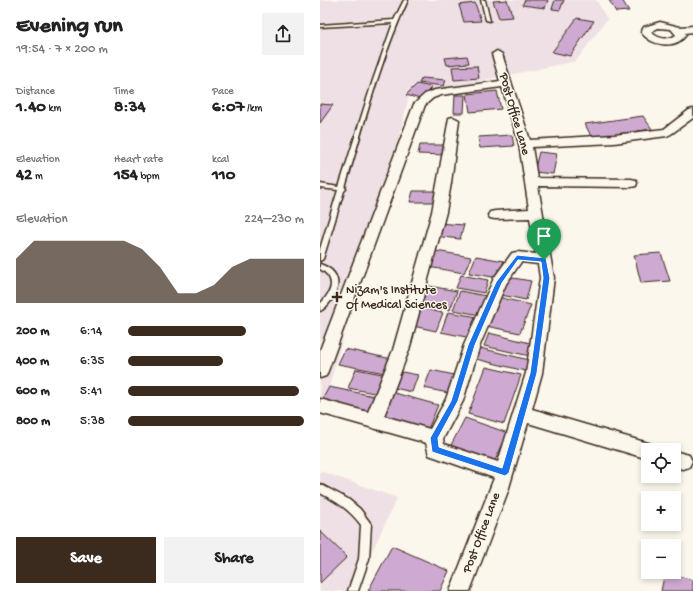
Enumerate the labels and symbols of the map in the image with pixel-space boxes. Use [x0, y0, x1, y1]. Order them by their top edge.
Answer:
street label: Post Office Lane [495, 70, 533, 157]
pin [527, 219, 561, 260]
place label: Nizam's Institute Of Medical Sciences [346, 283, 448, 313]
marker: Nizam's Institute Of Medical Sciences [331, 291, 343, 303]
street label: Post Office Lane [459, 490, 504, 576]

